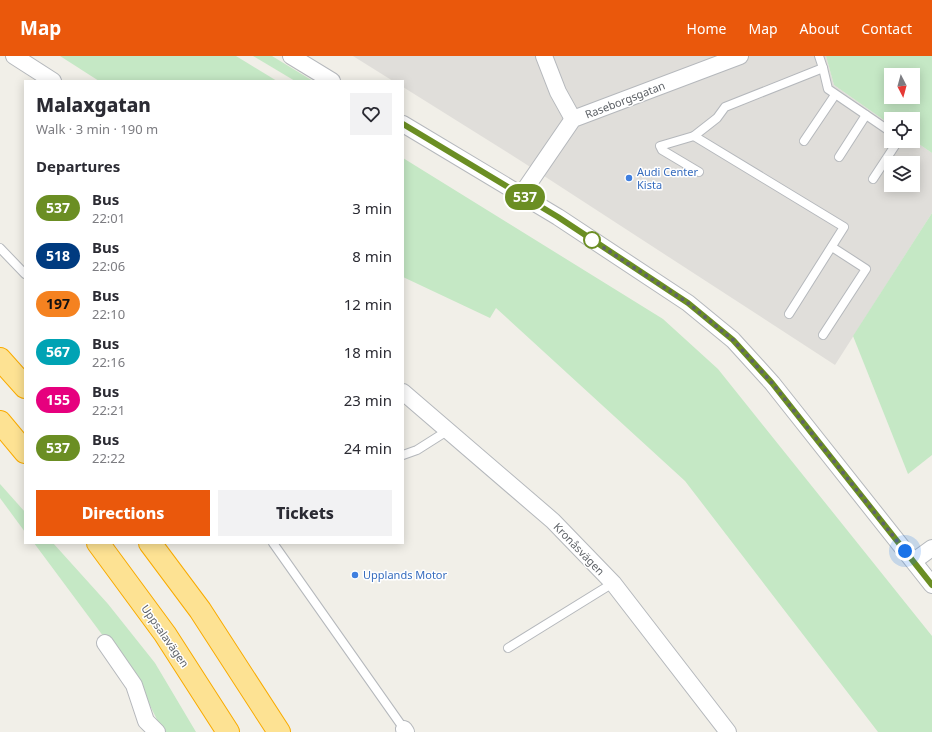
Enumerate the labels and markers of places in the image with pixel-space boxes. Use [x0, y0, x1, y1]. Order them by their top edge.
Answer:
place label: Audi Center Kista [637, 164, 698, 192]
marker: Audi Center Kista [624, 173, 634, 183]
unlabelled marker [583, 231, 601, 249]
place label: Upplands Motor [363, 567, 448, 582]
marker: Upplands Motor [350, 570, 360, 580]

